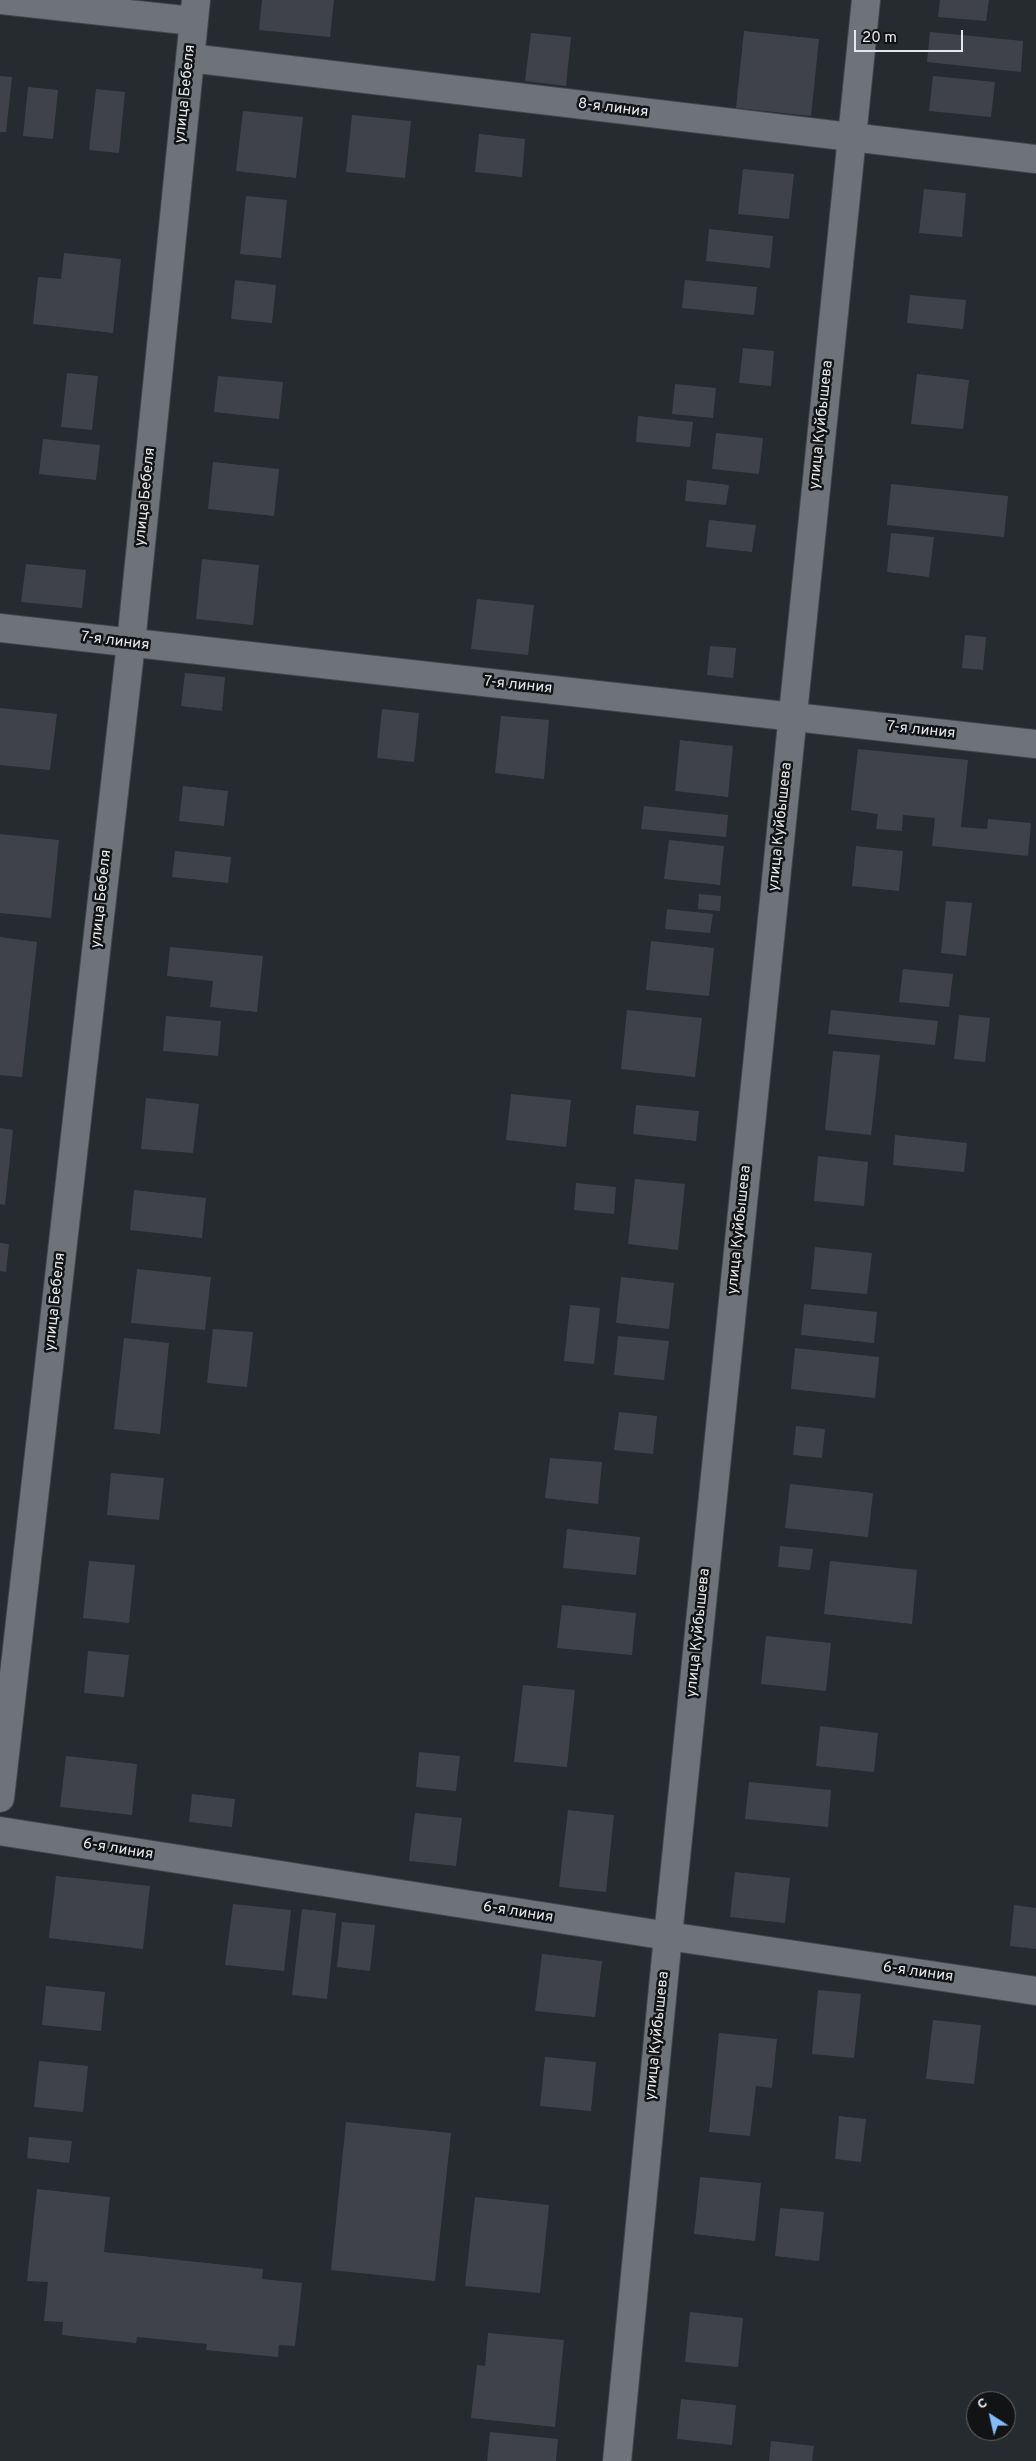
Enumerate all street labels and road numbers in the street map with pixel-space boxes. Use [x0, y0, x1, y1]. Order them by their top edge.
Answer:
street label: улица Бебеля [172, 44, 200, 144]
street label: 8-я линия [577, 96, 649, 122]
street label: улица Куйбышева [806, 360, 838, 490]
street label: улица Бебеля [132, 447, 160, 547]
street label: 7-я линия [80, 629, 150, 655]
street label: 7-я линия [483, 673, 553, 699]
street label: 7-я линия [886, 718, 956, 744]
street label: улица Куйбышева [765, 762, 797, 892]
street label: улица Бебеля [88, 849, 116, 949]
street label: улица Куйбышева [724, 1165, 756, 1295]
street label: улица Бебеля [42, 1252, 70, 1352]
street label: улица Куйбышева [683, 1568, 715, 1698]
street label: 6-я линия [82, 1836, 154, 1864]
street label: 6-я линия [482, 1899, 554, 1927]
street label: 6-я линия [882, 1959, 954, 1987]
street label: улица Куйбышева [642, 1971, 674, 2101]

